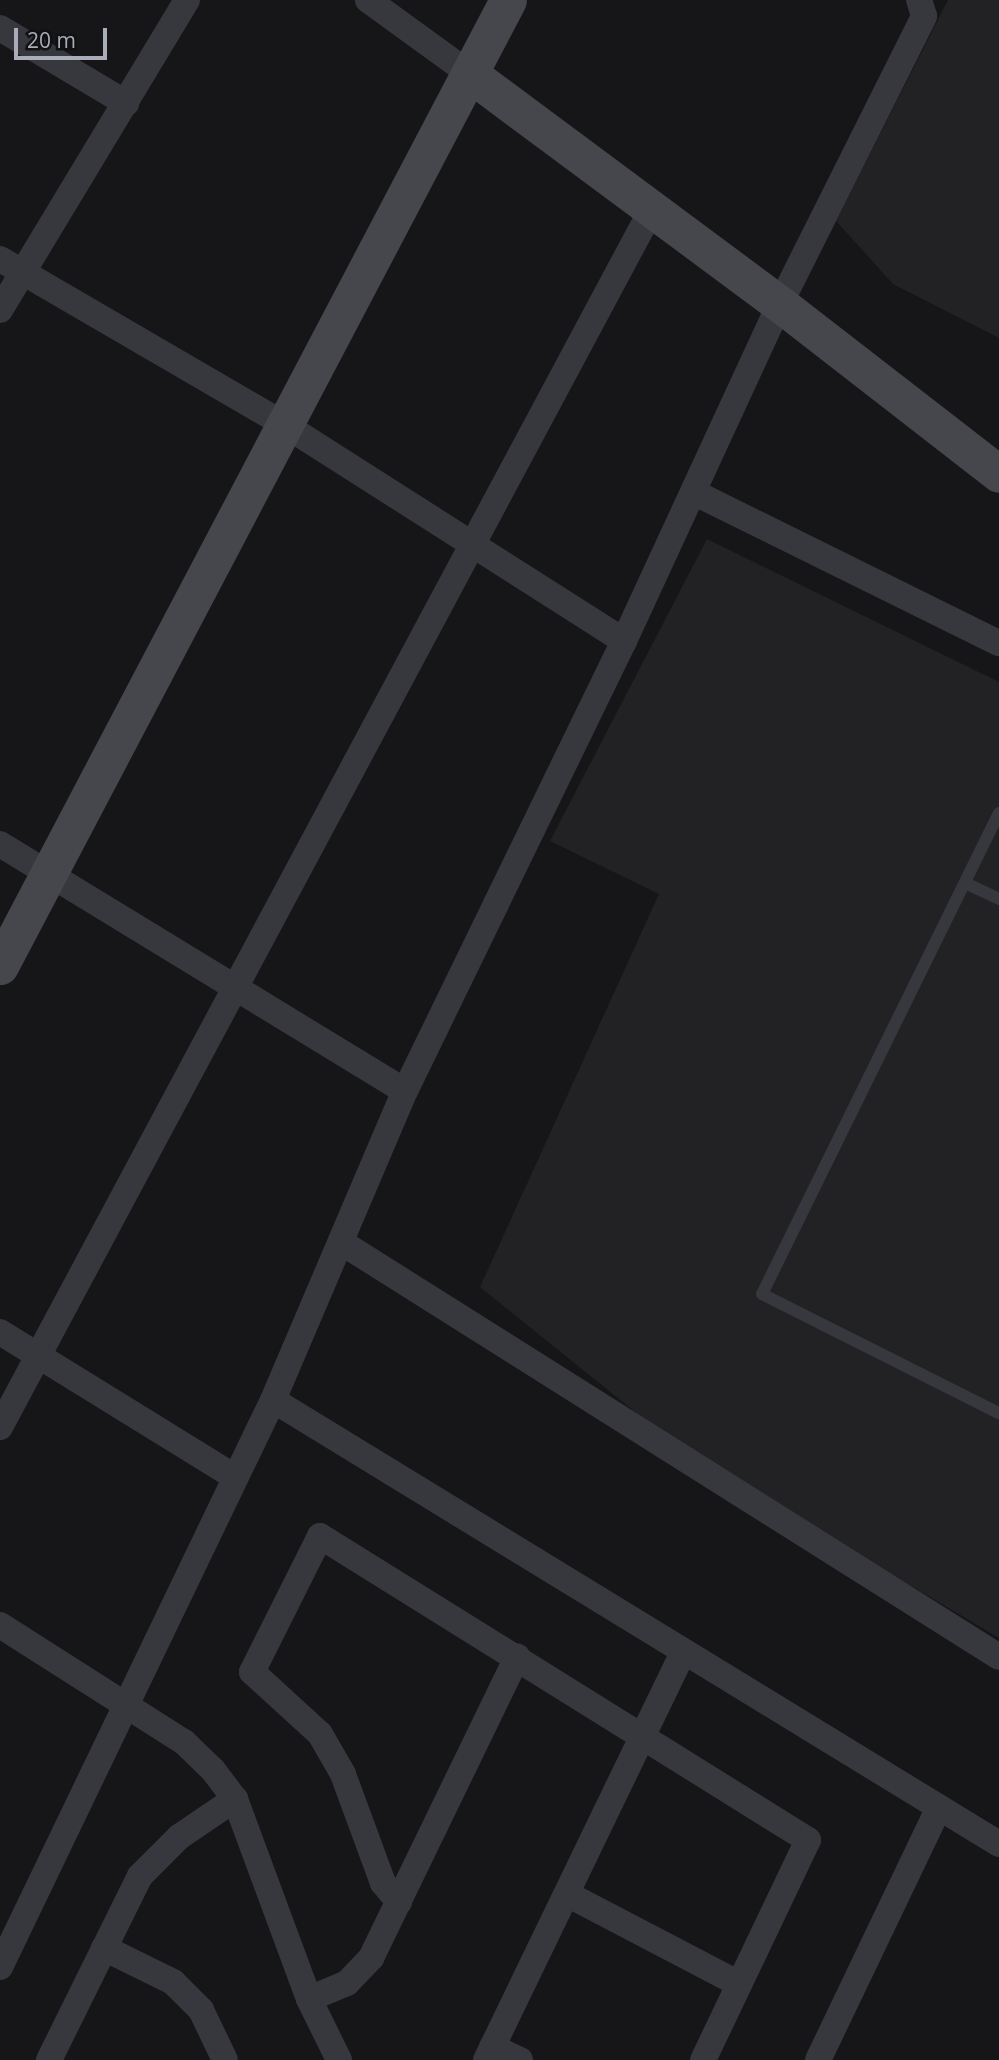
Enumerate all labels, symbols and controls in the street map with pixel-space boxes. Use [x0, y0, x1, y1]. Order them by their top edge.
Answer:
scale bar [18, 14, 110, 58]
text: 20 m [27, 26, 76, 54]

